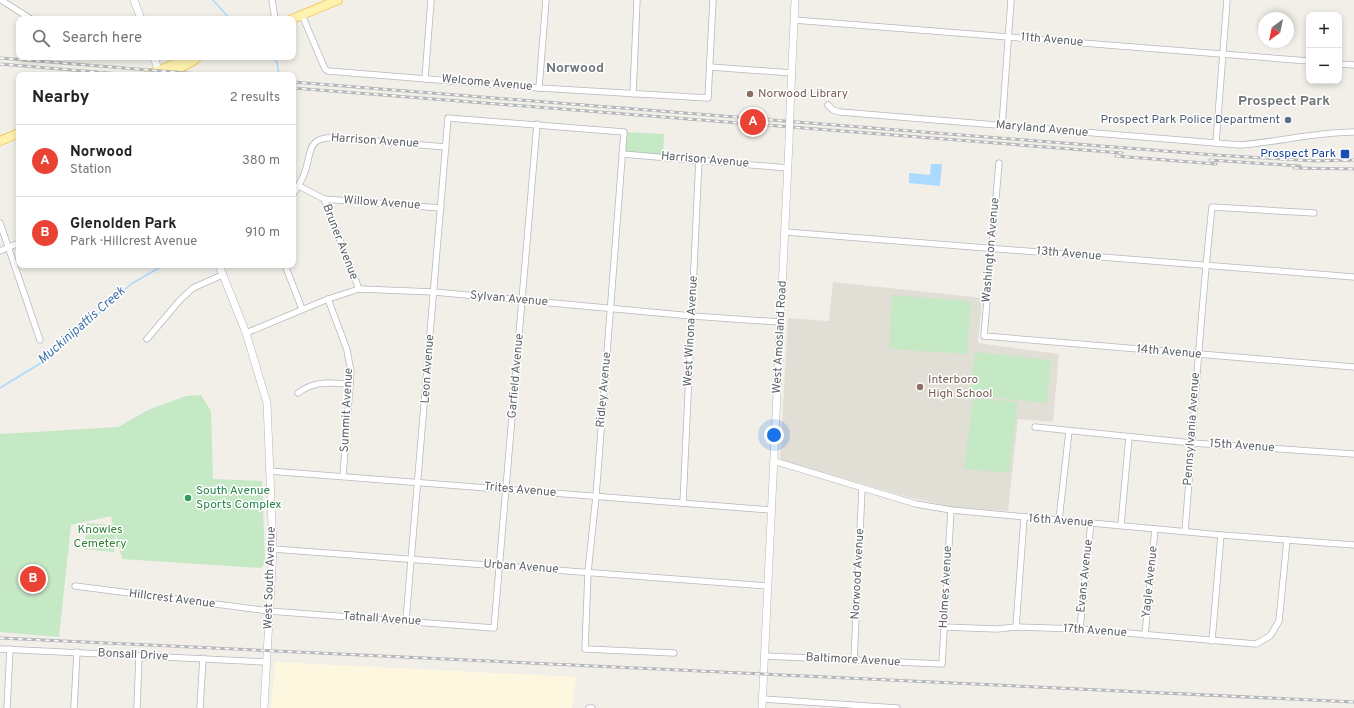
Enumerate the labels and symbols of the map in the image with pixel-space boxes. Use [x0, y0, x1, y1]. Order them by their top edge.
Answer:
north arrow [1258, 12, 1294, 48]
street label: 11th Avenue [1020, 29, 1084, 51]
district label: Norwood [546, 60, 604, 77]
street label: Welcome Avenue [441, 71, 533, 95]
place label: Norwood Library [758, 86, 848, 102]
marker: Norwood Library [745, 89, 755, 99]
district label: Prospect Park [1238, 93, 1330, 110]
pin: A [740, 107, 766, 137]
place label: Prospect Park Police Department [1101, 112, 1280, 128]
marker: Prospect Park Police Department [1283, 115, 1293, 125]
street label: Maryland Avenue [995, 117, 1089, 141]
street label: Harrison Avenue [330, 130, 420, 152]
place label: Prospect Park [1260, 146, 1336, 162]
street label: Harrison Avenue [660, 148, 750, 172]
marker: Prospect Park [1339, 148, 1351, 160]
street label: Willow Avenue [343, 192, 421, 214]
street label: Washington Avenue [978, 197, 1004, 303]
street label: Bruner Avenue [318, 202, 362, 282]
street label: 13th Avenue [1036, 243, 1102, 265]
street label: West Winona Avenue [680, 275, 702, 387]
street label: West Amosland Road [769, 280, 791, 394]
water label: Muckinipattis Creek [35, 283, 129, 368]
street label: Sylvan Avenue [469, 288, 549, 310]
street label: Garfield Avenue [504, 333, 528, 419]
street label: Leon Avenue [418, 334, 438, 404]
street label: 14th Avenue [1136, 341, 1202, 363]
street label: Ridley Avenue [593, 351, 615, 429]
street label: Summit Avenue [337, 367, 357, 453]
place label: Interboro High School [928, 372, 992, 402]
street label: Pennsylvania Avenue [1180, 372, 1204, 486]
marker: Interboro High School [915, 382, 925, 392]
your location [764, 425, 784, 445]
street label: 15th Avenue [1209, 436, 1275, 456]
street label: Trites Avenue [483, 479, 557, 501]
place label: South Avenue Sports Complex [196, 483, 282, 513]
marker: South Avenue Sports Complex [183, 493, 193, 503]
street label: 16th Avenue [1028, 511, 1094, 531]
park label: Knowles Cemetery [73, 522, 127, 552]
street label: West South Avenue [260, 526, 280, 630]
street label: Norwood Avenue [848, 528, 868, 620]
street label: Evans Avenue [1073, 538, 1097, 614]
street label: Holmes Avenue [936, 545, 956, 629]
street label: Yagle Avenue [1138, 545, 1162, 619]
street label: Urban Avenue [483, 556, 559, 578]
pin: B [20, 564, 46, 594]
street label: Hillcrest Avenue [128, 586, 216, 612]
street label: Tatnall Avenue [342, 608, 422, 630]
street label: 17th Avenue [1063, 621, 1127, 641]
street label: Bonsall Drive [97, 645, 169, 665]
street label: Baltimore Avenue [805, 650, 901, 670]

